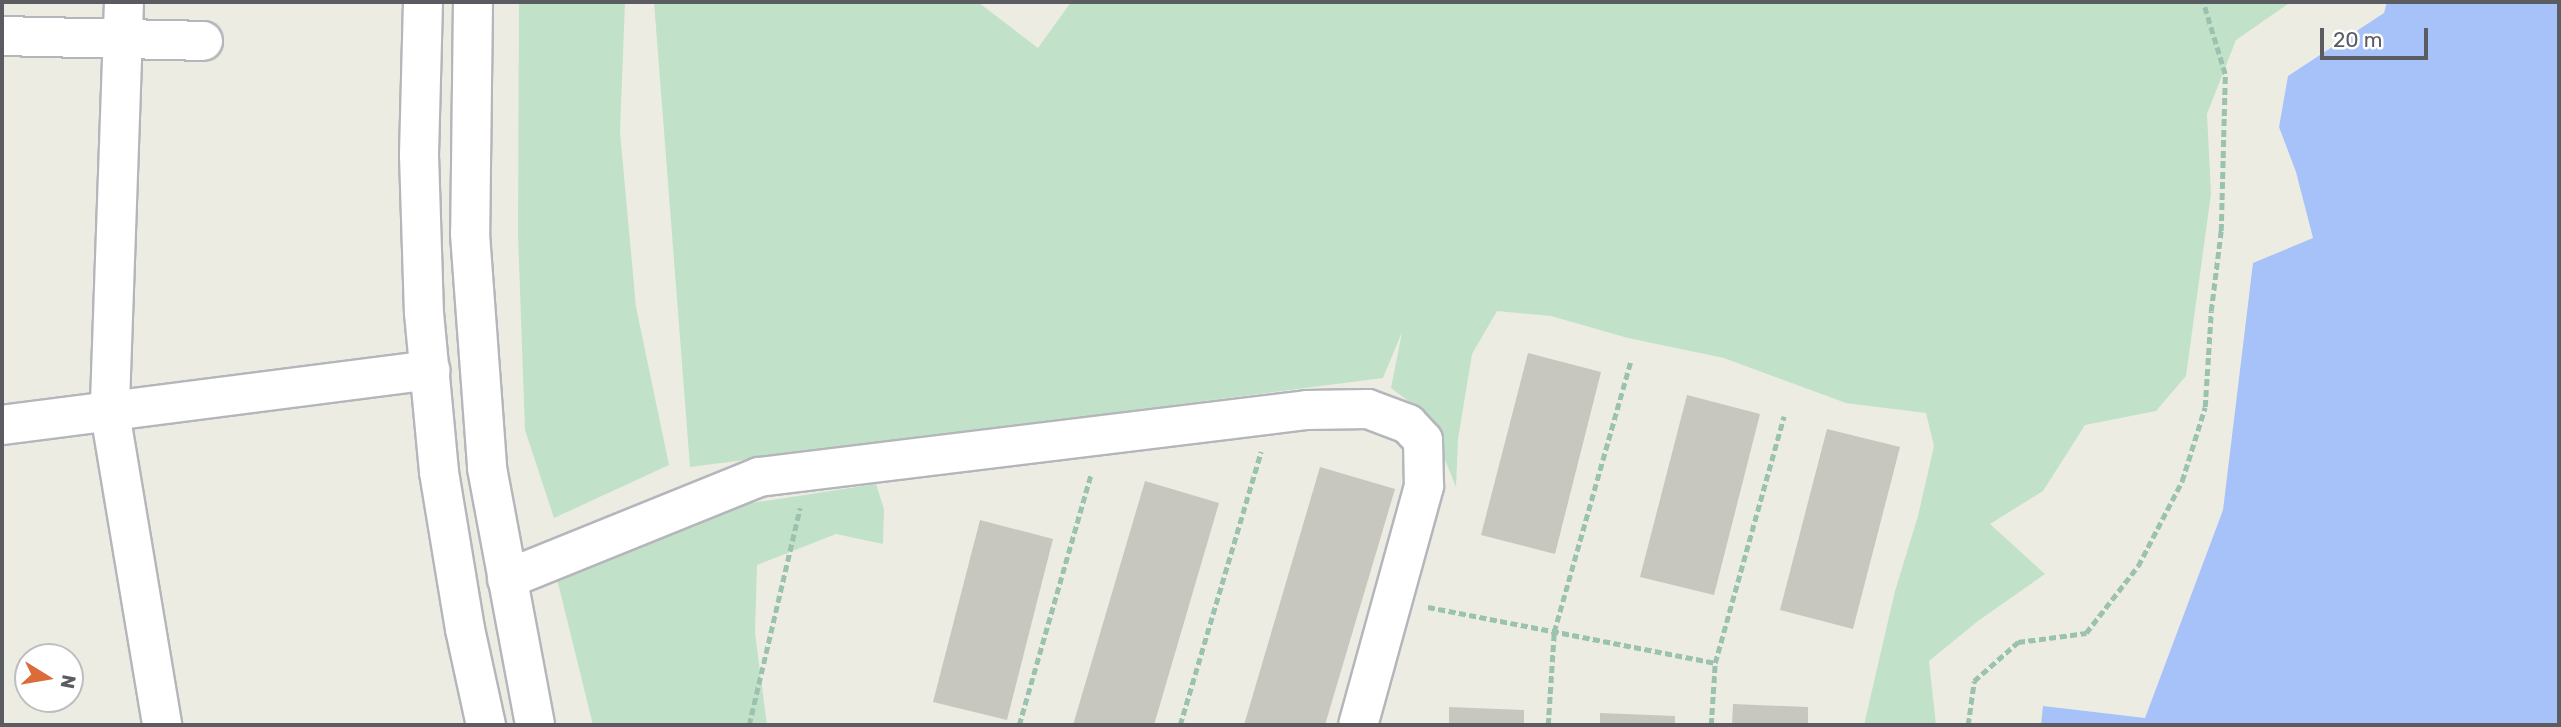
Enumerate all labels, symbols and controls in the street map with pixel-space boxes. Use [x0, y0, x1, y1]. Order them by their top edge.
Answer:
scale bar [2323, 14, 2432, 58]
text: 20 m [2333, 27, 2382, 52]
north arrow [14, 643, 84, 713]
text: N [56, 673, 81, 691]

